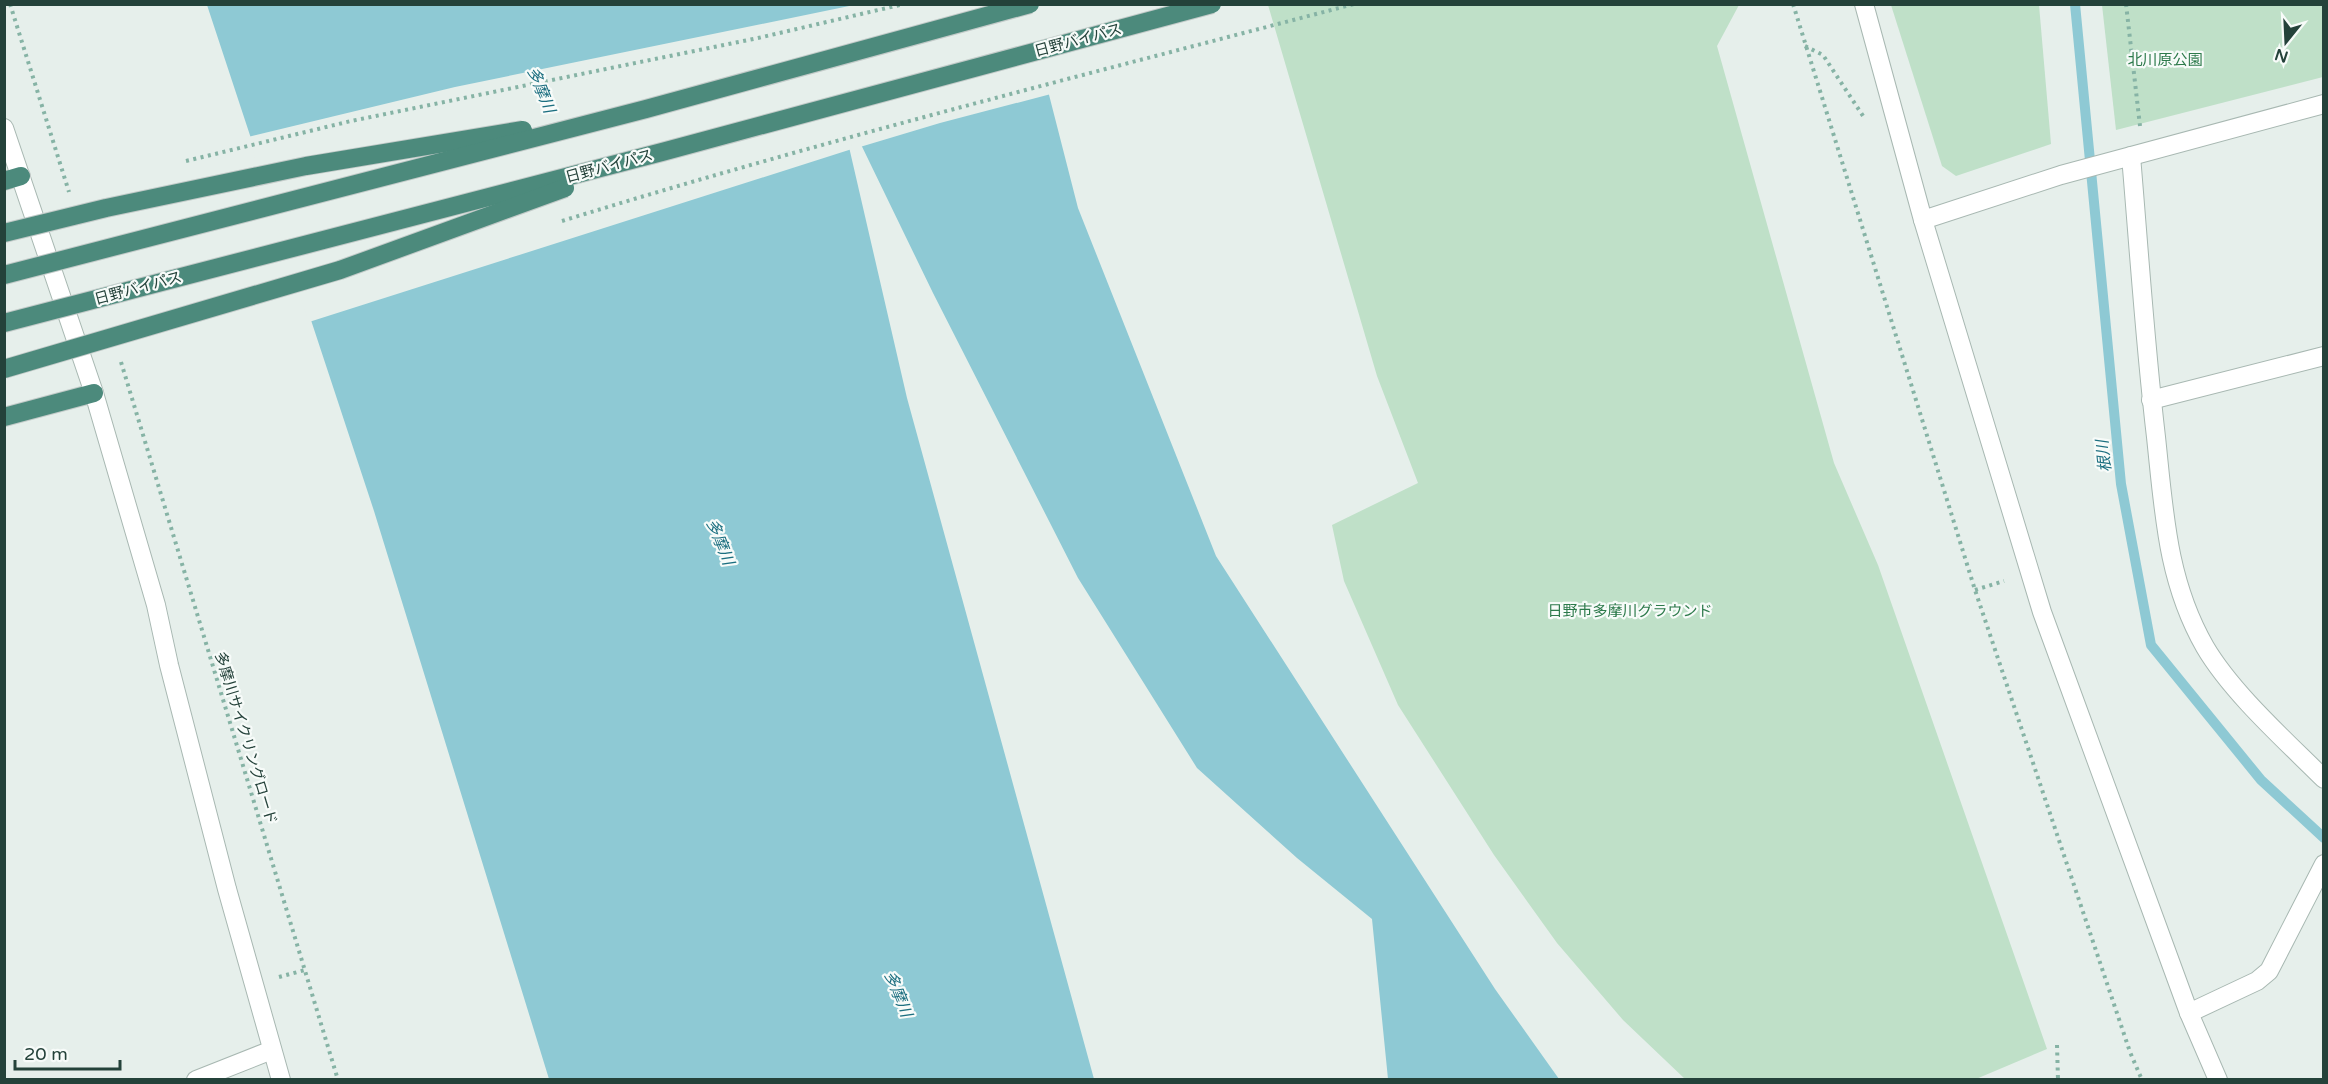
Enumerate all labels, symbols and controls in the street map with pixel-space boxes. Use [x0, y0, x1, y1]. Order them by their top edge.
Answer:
north arrow [2256, 12, 2316, 72]
street label: 日野バイパス [1032, 20, 1124, 60]
text: N [2272, 44, 2291, 67]
park label: 北川原公園 [2127, 51, 2203, 69]
water label: 多摩川 [523, 64, 560, 118]
street label: 日野バイパス [563, 146, 655, 186]
street label: 日野バイパス [92, 268, 184, 308]
water label: 根川 [2092, 437, 2116, 473]
water label: 多摩川 [702, 516, 739, 570]
park label: 日野市多摩川グラウンド [1547, 602, 1713, 620]
street label: 多摩川サイクリングロード [211, 649, 281, 827]
water label: 多摩川 [880, 968, 917, 1022]
scale bar [15, 1033, 120, 1071]
text: 20 m [24, 1043, 68, 1065]

